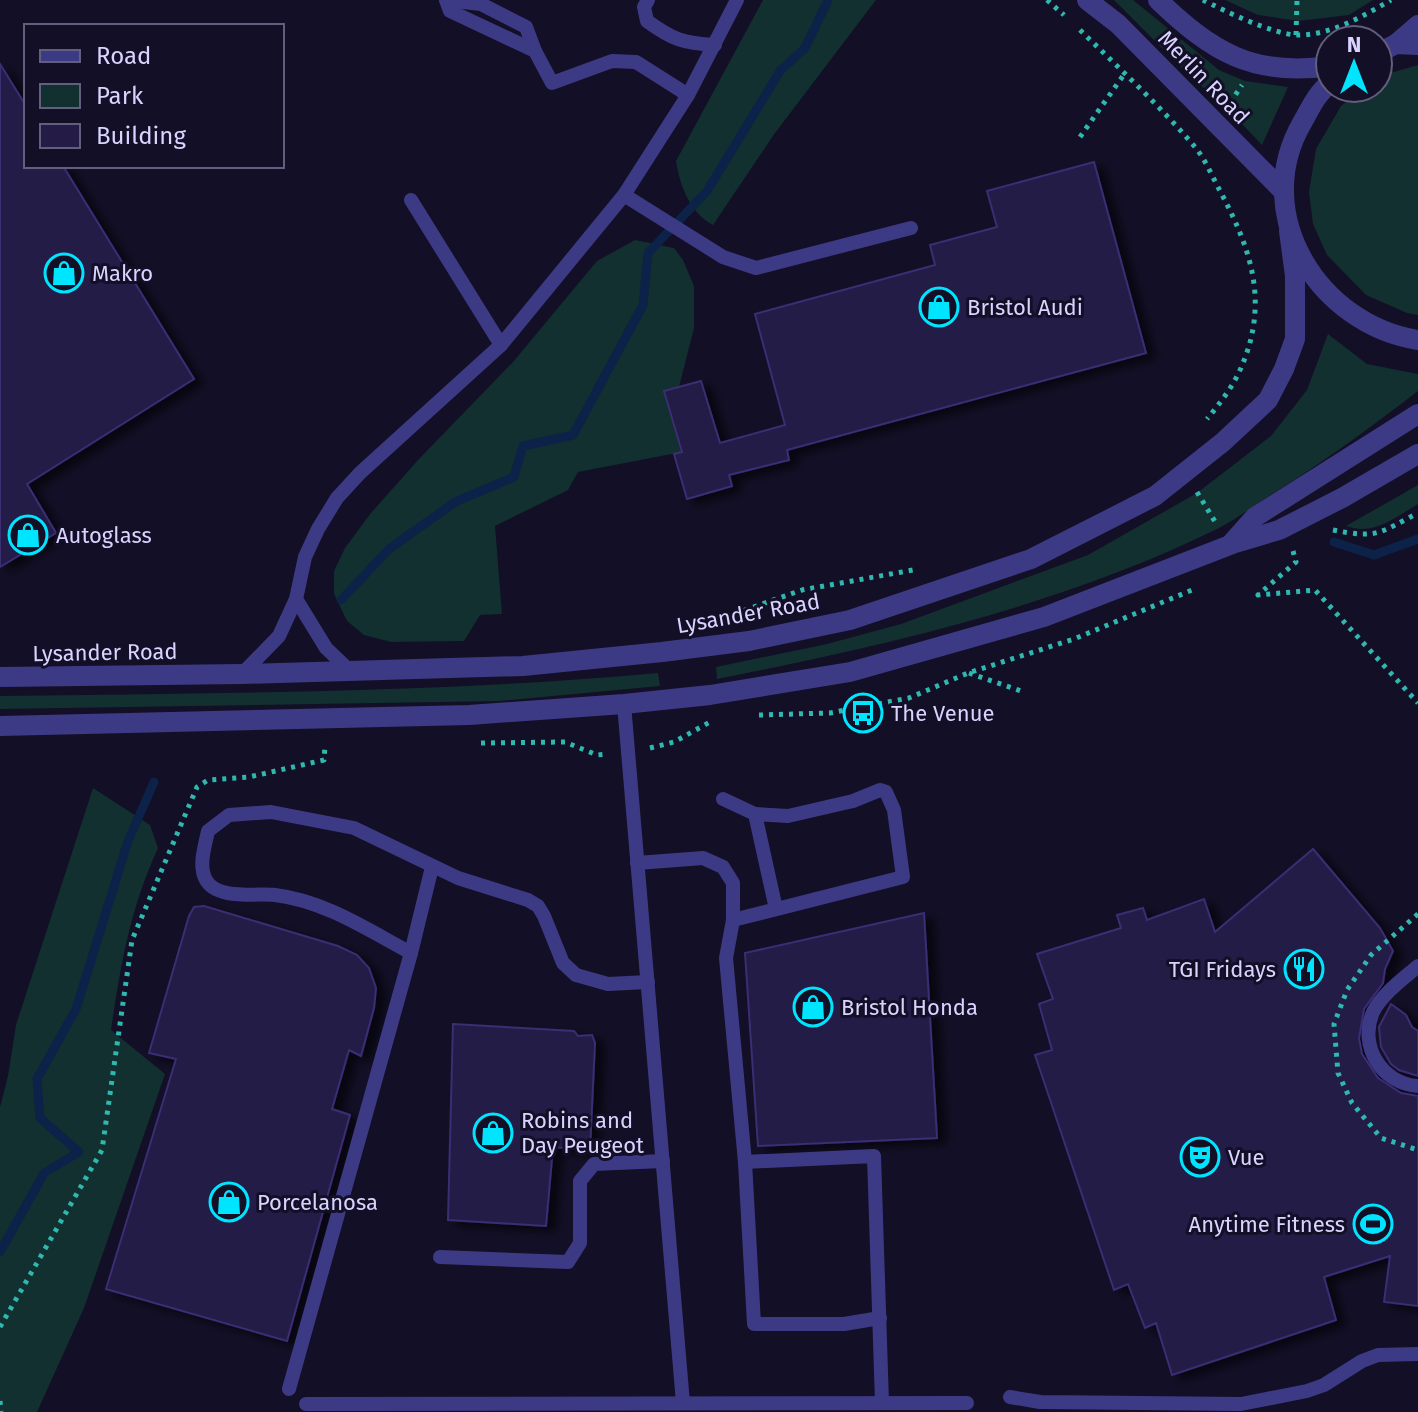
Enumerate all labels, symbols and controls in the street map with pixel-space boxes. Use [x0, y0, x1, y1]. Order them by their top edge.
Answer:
legend [24, 24, 284, 168]
north arrow [1314, 24, 1394, 104]
street label: Merlin Road [1152, 25, 1255, 130]
text: N [1347, 31, 1361, 58]
text: Road [96, 42, 151, 70]
text: Park [96, 82, 144, 110]
text: Building [96, 122, 186, 150]
shop icon: Makro [43, 252, 85, 294]
place label: Makro [92, 260, 153, 287]
shop icon: Bristol Audi [918, 286, 960, 328]
place label: Bristol Audi [967, 294, 1083, 321]
shop icon: Autoglass [7, 514, 49, 556]
place label: Autoglass [56, 522, 152, 549]
street label: Lysander Road [674, 588, 822, 639]
street label: Lysander Road [32, 638, 178, 667]
bus stop icon: The Venue [842, 692, 884, 734]
place label: The Venue [891, 700, 994, 727]
restaurant icon: TGI Fridays [1283, 948, 1325, 990]
place label: TGI Fridays [1169, 956, 1276, 983]
shop icon: Bristol Honda [792, 986, 834, 1028]
place label: Bristol Honda [841, 994, 978, 1021]
place label: Robins and Day Peugeot [521, 1107, 644, 1159]
shop icon: Robins and Day Peugeot [472, 1112, 514, 1154]
theatre icon: Vue [1179, 1136, 1221, 1178]
place label: Vue [1228, 1144, 1265, 1171]
shop icon: Porcelanosa [208, 1181, 250, 1223]
place label: Porcelanosa [257, 1189, 378, 1216]
sports icon: Anytime Fitness [1352, 1203, 1394, 1245]
place label: Anytime Fitness [1189, 1211, 1345, 1238]

